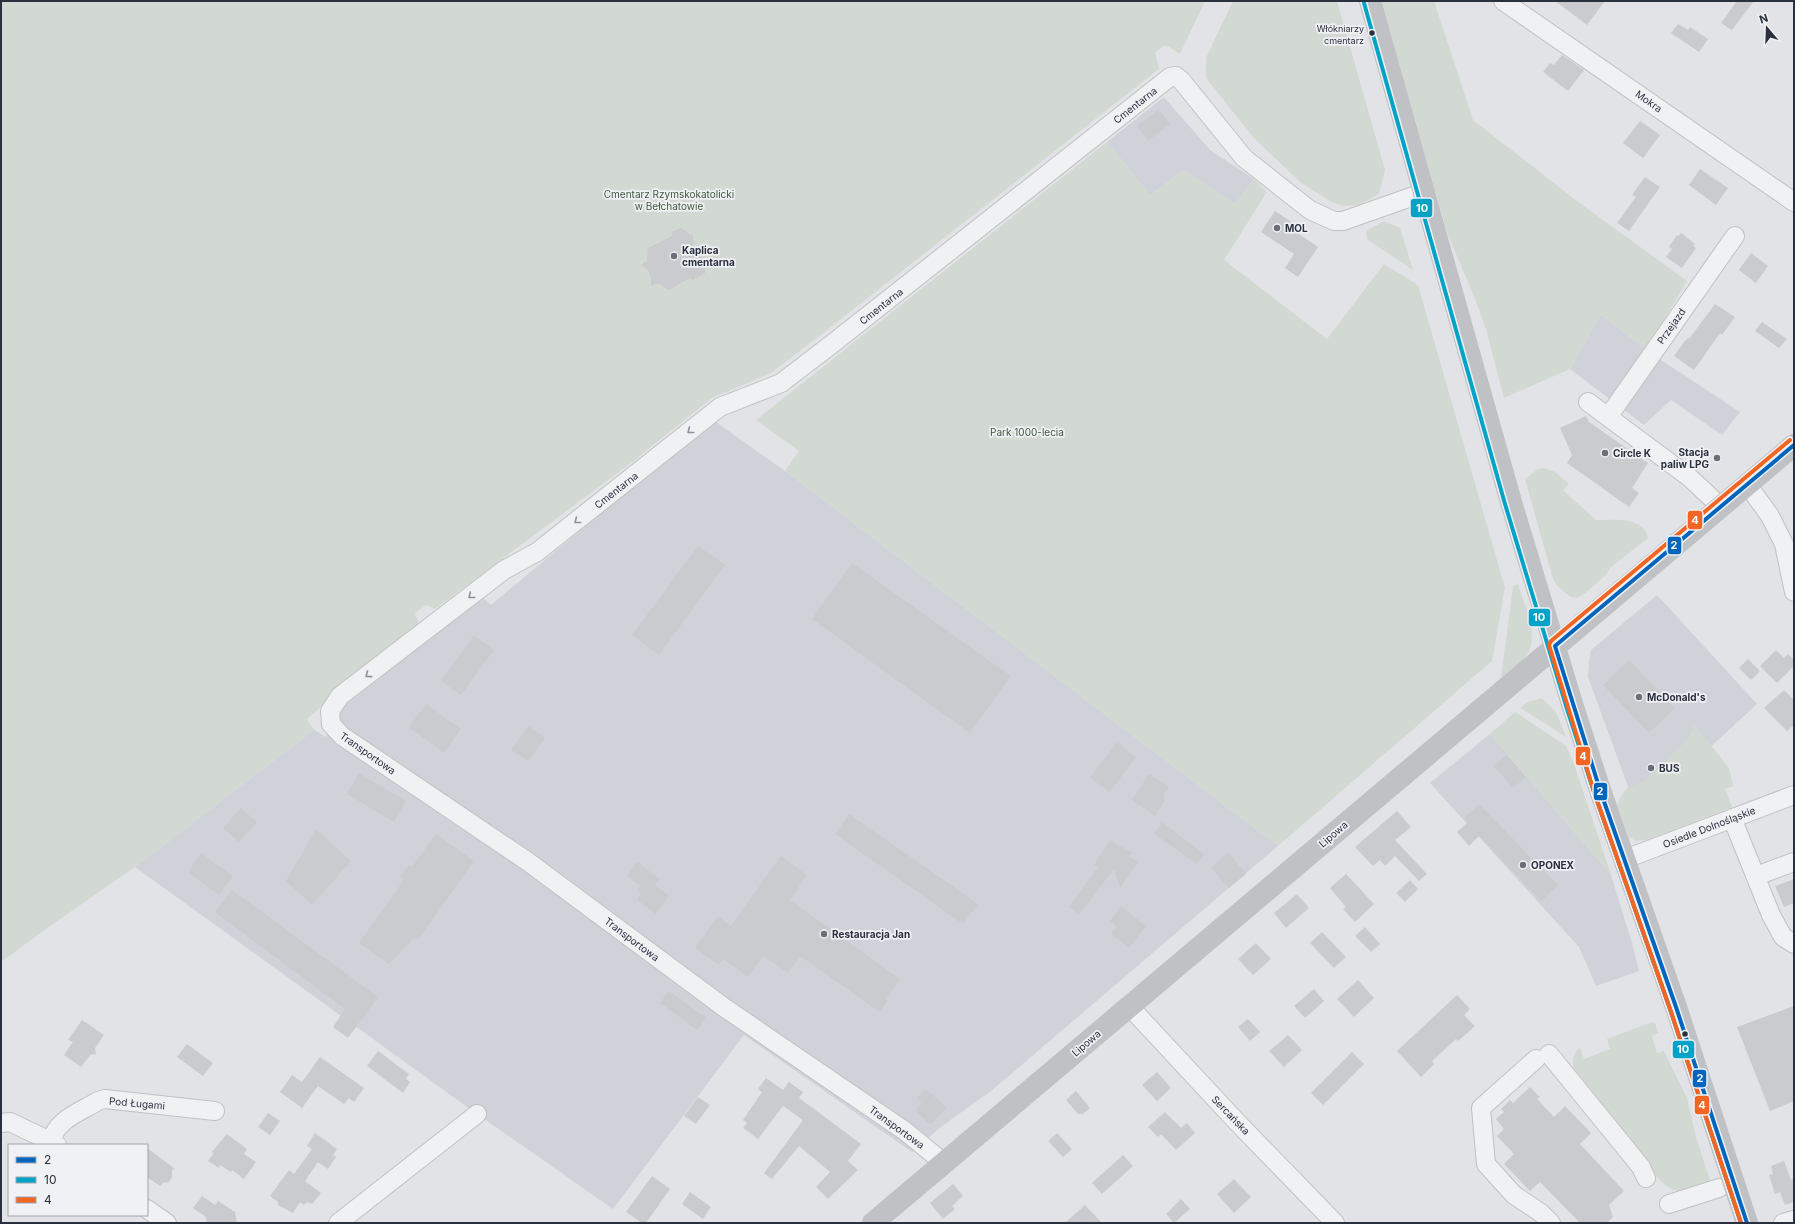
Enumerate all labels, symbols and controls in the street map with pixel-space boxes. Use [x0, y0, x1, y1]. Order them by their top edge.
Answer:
north arrow [1747, 8, 1787, 48]
text: N [1757, 11, 1770, 27]
place label: Włókniarzy cmentarz [1317, 23, 1364, 46]
marker: Włókniarzy cmentarz [1367, 28, 1377, 38]
street label: Cmentarna [1111, 84, 1159, 126]
street label: Mokra [1633, 88, 1665, 114]
park label: Cmentarz Rzymskokatolicki w Bełchatowie [604, 188, 734, 212]
line badge: 10 [1410, 198, 1433, 218]
text: 10 [1416, 201, 1428, 215]
place label: MOL [1285, 222, 1308, 234]
marker: MOL [1272, 223, 1282, 233]
place label: Kaplica cmentarna [682, 244, 735, 268]
marker: Kaplica cmentarna [669, 251, 679, 261]
street label: Cmentarna [857, 285, 905, 327]
street label: Przejazd [1654, 306, 1688, 346]
park label: Park 1000-lecia [990, 426, 1064, 438]
one-way arrow [687, 427, 694, 434]
place label: Stacja paliw LPG [1661, 446, 1709, 470]
place label: Circle K [1613, 447, 1651, 459]
marker: Circle K [1600, 448, 1610, 458]
marker: Stacja paliw LPG [1712, 453, 1722, 463]
street label: Cmentarna [592, 469, 640, 511]
line badge: 4 [1687, 510, 1703, 530]
text: 4 [1691, 513, 1699, 527]
one-way arrow [574, 516, 581, 523]
line badge: 2 [1667, 536, 1682, 555]
text: 2 [1671, 538, 1678, 552]
one-way arrow [469, 591, 476, 598]
line badge: 10 [1528, 608, 1551, 627]
text: 10 [1533, 610, 1545, 624]
one-way arrow [365, 670, 372, 677]
place label: McDonald's [1647, 691, 1706, 703]
marker: McDonald's [1634, 692, 1644, 702]
street label: Transportowa [338, 729, 398, 777]
line badge: 4 [1575, 746, 1591, 766]
text: 4 [1579, 749, 1587, 763]
place label: BUS [1659, 762, 1680, 774]
marker: BUS [1646, 763, 1656, 773]
line badge: 2 [1593, 782, 1608, 801]
text: 2 [1597, 784, 1604, 798]
street label: Osiedle Dolnośląskie [1661, 804, 1757, 850]
street label: Lipowa [1316, 818, 1350, 850]
place label: OPONEX [1531, 859, 1575, 871]
marker: OPONEX [1518, 860, 1528, 870]
street label: Transportowa [602, 915, 662, 963]
place label: Restauracja Jan [832, 928, 910, 940]
marker: Restauracja Jan [819, 929, 829, 939]
street label: Lipowa [1069, 1027, 1103, 1059]
unlabelled marker [1680, 1029, 1690, 1039]
line badge: 10 [1672, 1040, 1695, 1059]
text: 10 [1677, 1042, 1689, 1056]
line badge: 2 [1692, 1069, 1707, 1088]
text: 2 [1697, 1071, 1704, 1085]
street label: Sercańska [1209, 1093, 1253, 1137]
street label: Pod Ługami [109, 1095, 165, 1111]
line badge: 4 [1694, 1095, 1710, 1115]
text: 4 [1698, 1098, 1706, 1112]
street label: Transportowa [867, 1103, 927, 1151]
legend [8, 1144, 148, 1216]
text: 2 [44, 1152, 51, 1167]
text: 10 [44, 1172, 56, 1187]
text: 4 [44, 1192, 52, 1207]

